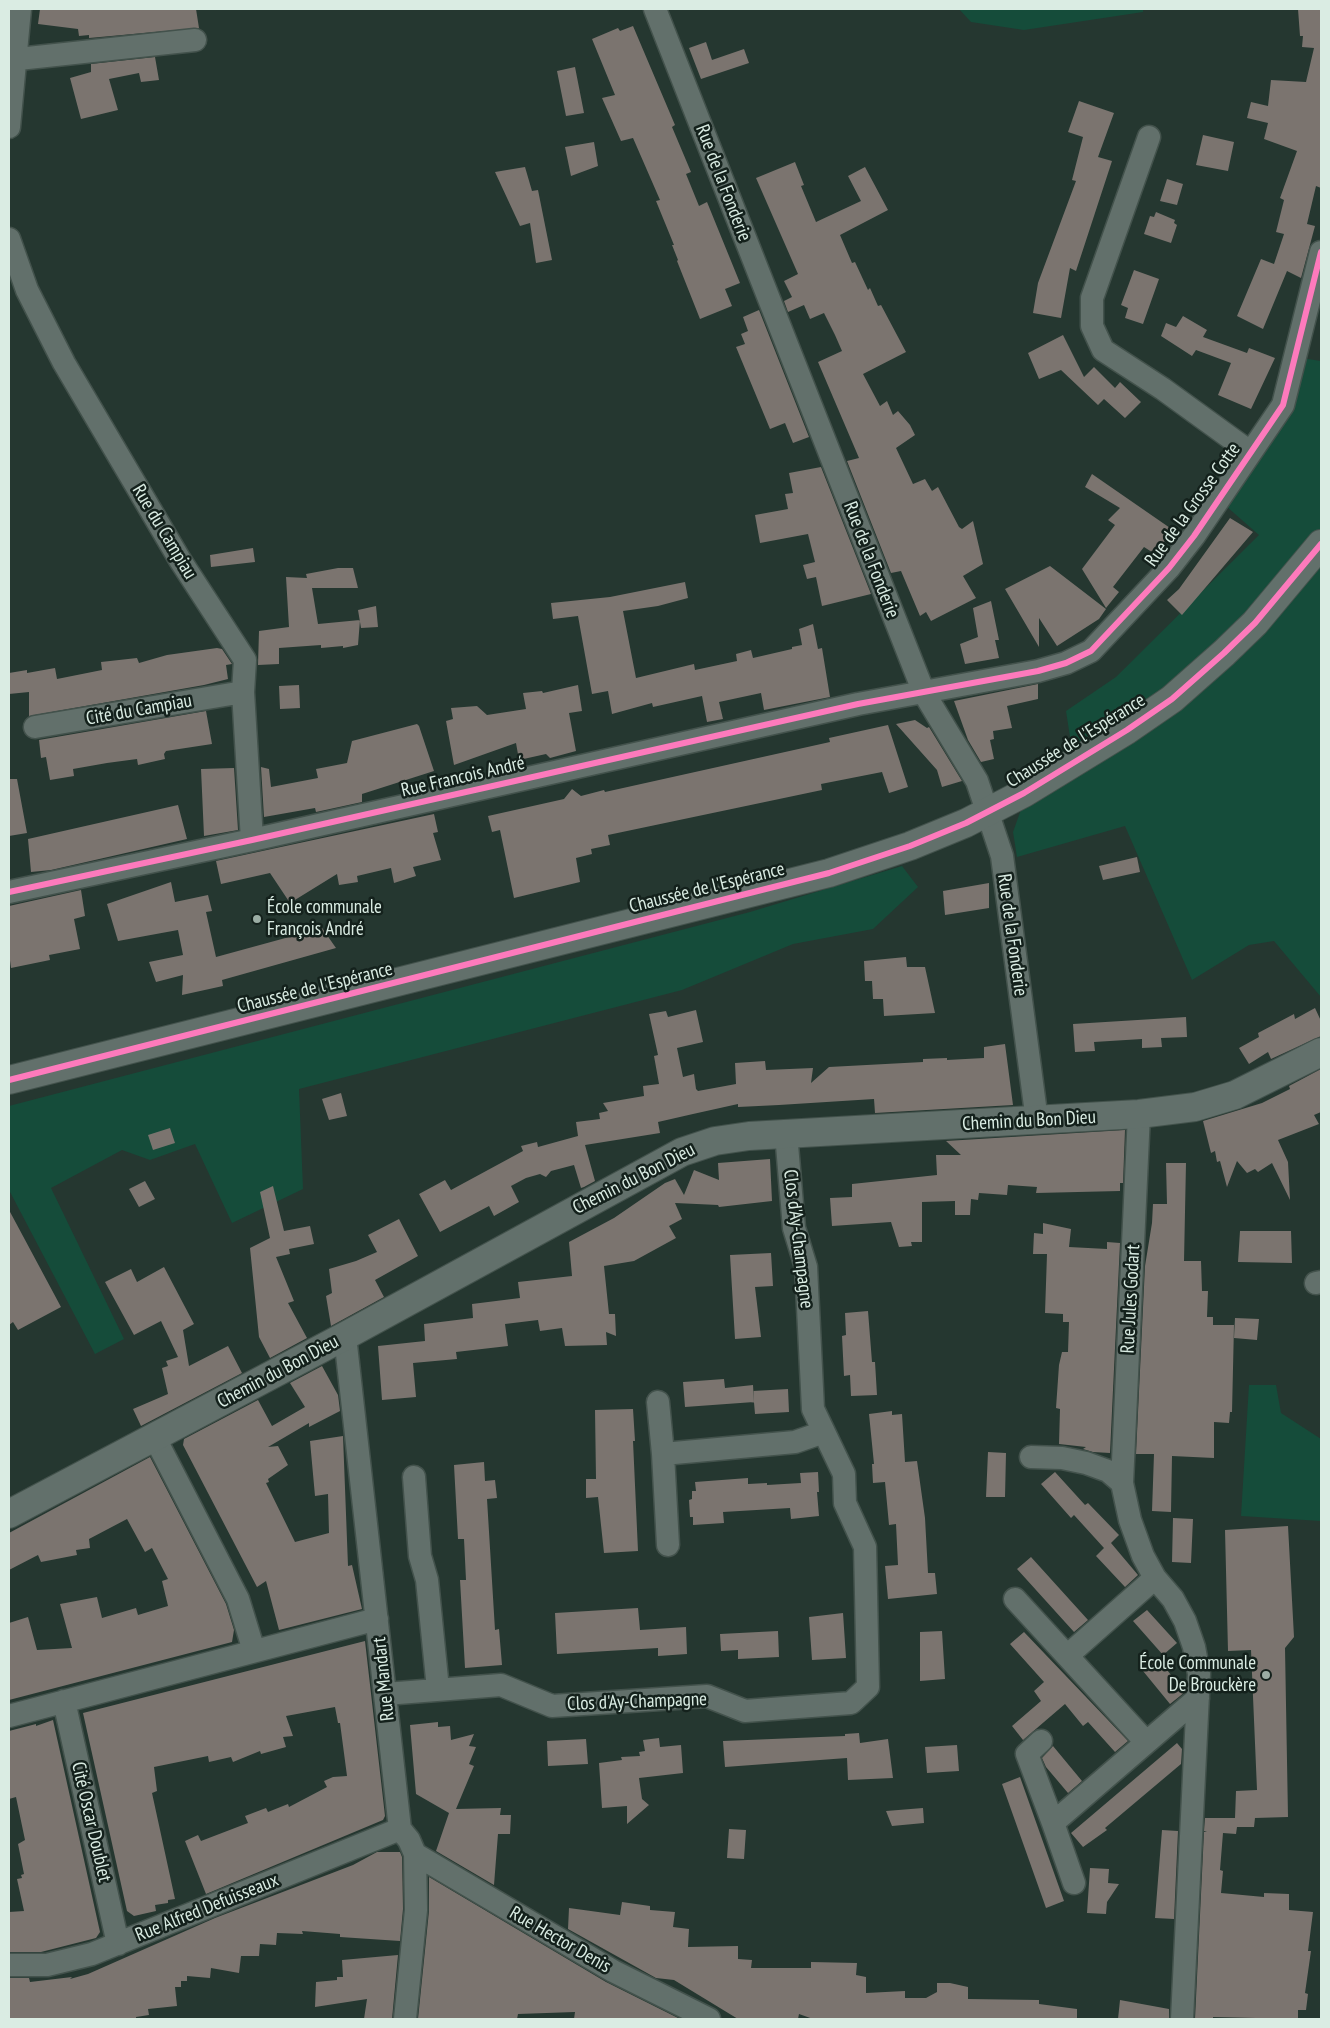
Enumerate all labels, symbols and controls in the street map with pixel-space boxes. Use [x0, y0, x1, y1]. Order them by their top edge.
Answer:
street label: Rue de la Fonderie [690, 121, 756, 245]
street label: Rue de la Grosse Cotte [1140, 439, 1246, 571]
street label: Rue du Campiau [127, 481, 201, 583]
street label: Rue de la Fonderie [838, 498, 904, 622]
street label: Cité du Campiau [84, 689, 194, 731]
street label: Chaussée de l'Espérance [1002, 689, 1150, 793]
street label: Rue Francois André [399, 752, 527, 802]
street label: Chaussée de l'Espérance [627, 858, 787, 918]
street label: Rue de la Fonderie [992, 872, 1032, 998]
place label: École communale François André [267, 897, 382, 941]
marker: École communale François André [251, 913, 263, 925]
street label: Chaussée de l'Espérance [235, 958, 395, 1018]
street label: Chemin du Bon Dieu [962, 1106, 1096, 1136]
street label: Chemin du Bon Dieu [569, 1138, 699, 1220]
street label: Clos d'Ay-Champagne [778, 1168, 818, 1310]
street label: Rue Jules Godart [1117, 1244, 1145, 1354]
street label: Chemin du Bon Dieu [213, 1330, 343, 1414]
street label: Rue Mandart [368, 1636, 400, 1722]
place label: École Communale De Brouckère [1139, 1653, 1256, 1697]
marker: École Communale De Brouckère [1260, 1669, 1272, 1681]
street label: Clos d'Ay-Champagne [567, 1688, 707, 1716]
street label: Cité Oscar Doublet [66, 1760, 116, 1884]
street label: Rue Alfred Defuisseaux [132, 1869, 282, 1947]
street label: Rue Hector Denis [505, 1902, 615, 1978]

